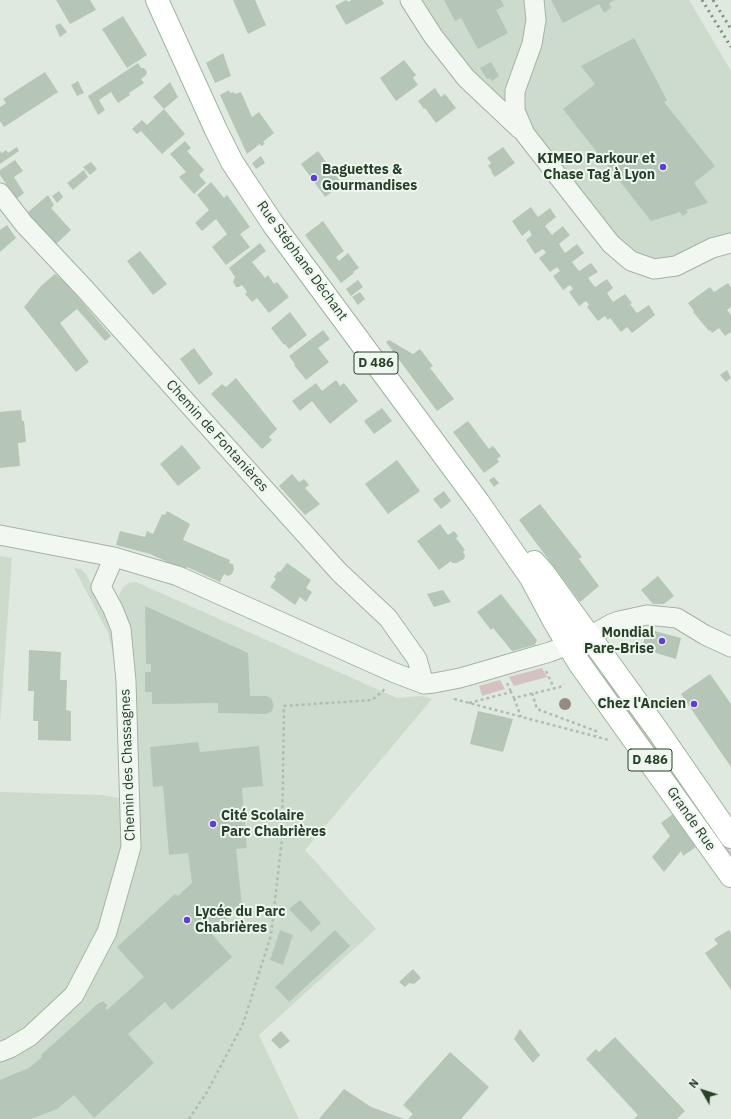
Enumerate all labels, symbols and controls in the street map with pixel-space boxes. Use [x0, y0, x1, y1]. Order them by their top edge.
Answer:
place label: KIMEO Parkour et Chase Tag à Lyon [537, 151, 655, 184]
place label: Baguettes & Gourmandises [322, 162, 417, 194]
marker: KIMEO Parkour et Chase Tag à Lyon [658, 162, 668, 172]
marker: Baguettes & Gourmandises [309, 173, 319, 183]
street label: Rue Stéphane Déchant [253, 198, 351, 324]
road number: D 486 [354, 352, 398, 374]
street label: Chemin de Fontanières [162, 377, 272, 495]
place label: Mondial Pare-Brise [584, 625, 654, 658]
marker: Mondial Pare-Brise [657, 636, 667, 646]
street label: Chemin des Chassagnes [117, 689, 139, 841]
place label: Chez l'Ancien [598, 696, 686, 712]
marker: Chez l'Ancien [689, 699, 699, 709]
road number: D 486 [628, 749, 672, 771]
street label: Grande Rue [663, 784, 719, 854]
place label: Cité Scolaire Parc Chabrières [221, 808, 326, 840]
marker: Cité Scolaire Parc Chabrières [208, 819, 218, 829]
place label: Lycée du Parc Chabrières [195, 904, 285, 936]
marker: Lycée du Parc Chabrières [182, 915, 192, 925]
north arrow [683, 1071, 723, 1111]
text: N [686, 1076, 702, 1091]

